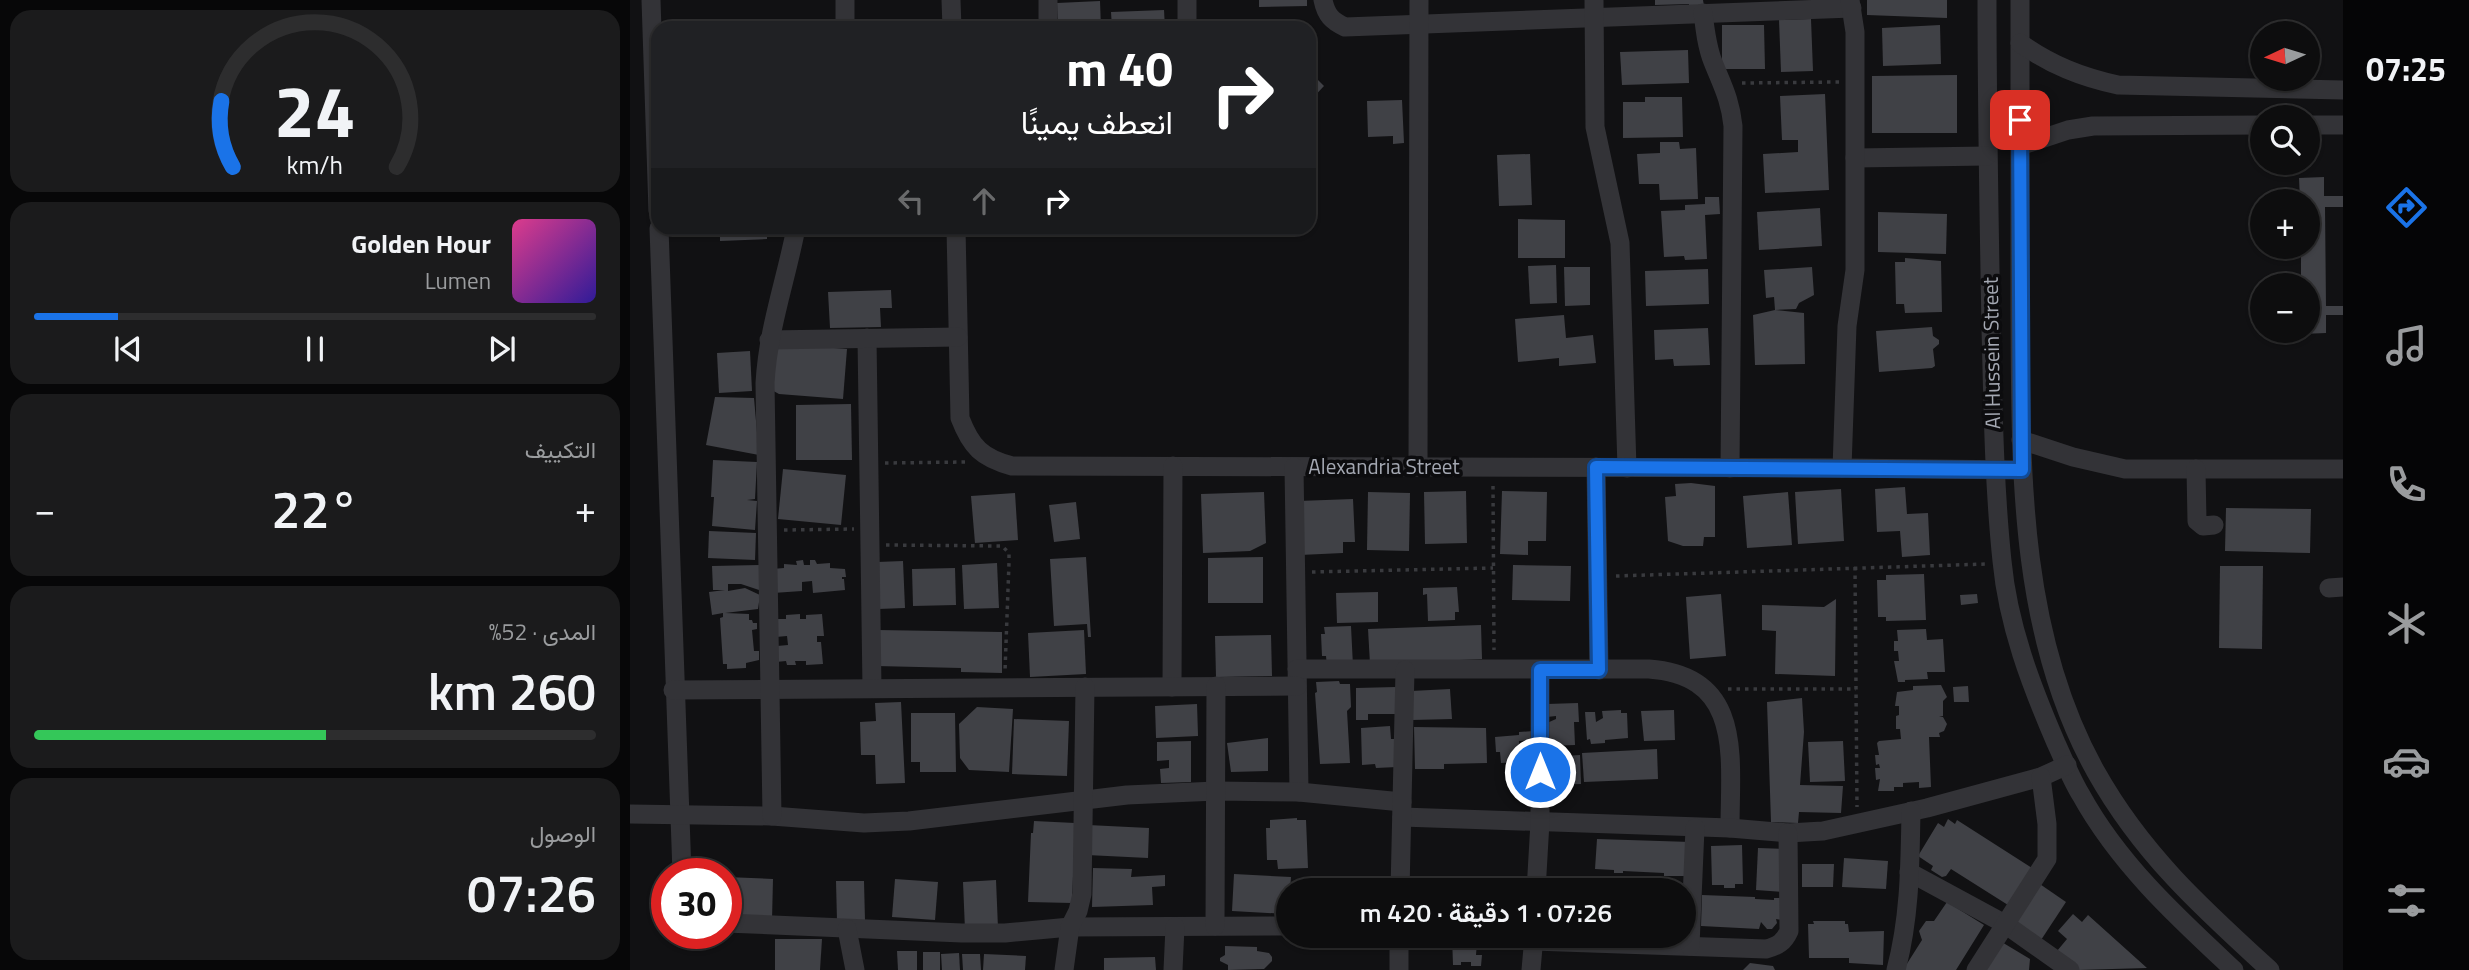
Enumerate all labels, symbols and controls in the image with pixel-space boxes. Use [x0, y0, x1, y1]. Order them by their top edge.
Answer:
north arrow [2250, 21, 2320, 91]
map controls [2250, 21, 2320, 343]
text: 40 m [1066, 30, 1173, 105]
text: 07:25 [2366, 45, 2446, 93]
icon: right [1197, 49, 1288, 140]
text: 24 [274, 55, 356, 165]
pin [1990, 90, 2050, 150]
text: انعطف يمينًا [1021, 98, 1173, 146]
icon: arrive [2001, 101, 2039, 139]
button: search [2250, 105, 2320, 175]
text: km/h [287, 146, 343, 184]
icon: left [892, 182, 930, 220]
icon: ahead [965, 182, 1003, 220]
icon: right [1038, 182, 1076, 220]
icon: directions [2382, 183, 2431, 232]
button: + [2250, 189, 2320, 259]
text: Golden Hour [351, 224, 491, 263]
text: Lumen [425, 263, 491, 298]
button: − [2250, 273, 2320, 343]
street label: Al Hussein Street [1974, 276, 2008, 429]
icon: music [2382, 321, 2431, 370]
icon: previous [109, 330, 147, 368]
icon: pause [296, 330, 334, 368]
icon: next [483, 330, 521, 368]
text: التكييف [525, 432, 596, 467]
street label: Alexandria Street [1308, 450, 1460, 482]
icon: phone [2382, 460, 2431, 509]
text: 22° [271, 469, 359, 548]
text: − [34, 480, 55, 538]
text: + [575, 480, 596, 538]
icon: climate [2382, 599, 2431, 648]
text: المدى · 52% [489, 614, 596, 649]
text: 260 km [428, 651, 596, 730]
position arrow [1503, 735, 1577, 809]
icon: car [2382, 737, 2431, 786]
text: الوصول [530, 816, 596, 851]
text: 07:26 [467, 853, 596, 932]
speed limit sign: 30 [651, 858, 742, 949]
icon: filters [2382, 876, 2431, 925]
text: 07:26 · 1 دقيقة · 420 m [1360, 893, 1612, 932]

